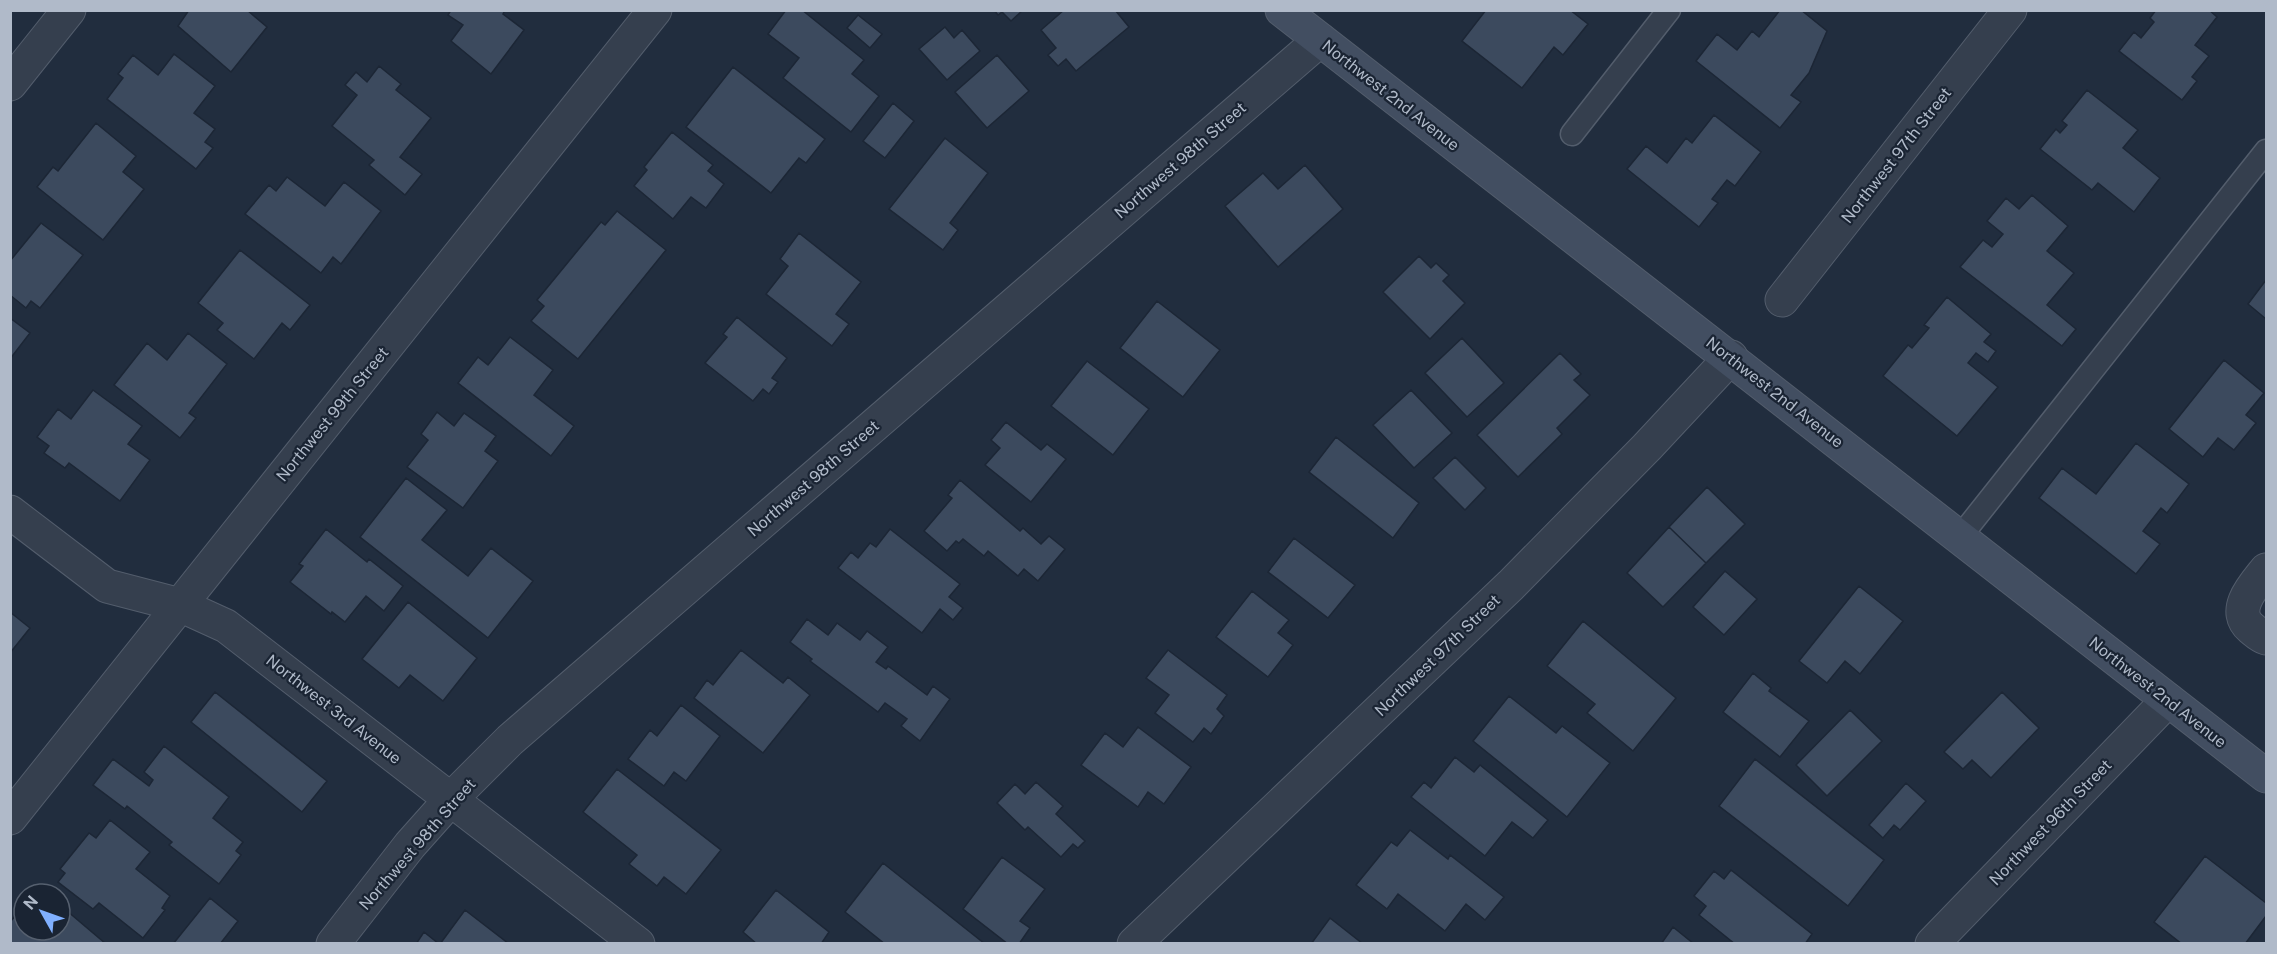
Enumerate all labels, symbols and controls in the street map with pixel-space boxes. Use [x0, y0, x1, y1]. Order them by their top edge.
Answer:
street label: Northwest 2nd Avenue [1318, 36, 1463, 155]
street label: Northwest 97th Street [1838, 84, 1955, 227]
street label: Northwest 98th Street [1111, 98, 1250, 223]
street label: Northwest 2nd Avenue [1702, 333, 1847, 452]
street label: Northwest 99th Street [272, 343, 392, 485]
street label: Northwest 98th Street [744, 416, 883, 541]
street label: Northwest 97th Street [1371, 591, 1504, 720]
street label: Northwest 2nd Avenue [2085, 633, 2230, 752]
street label: Northwest 3rd Avenue [262, 651, 405, 768]
street label: Northwest 96th Street [1985, 756, 2115, 889]
street label: Northwest 98th Street [355, 775, 480, 914]
north arrow [12, 882, 72, 942]
text: N [20, 892, 42, 914]

